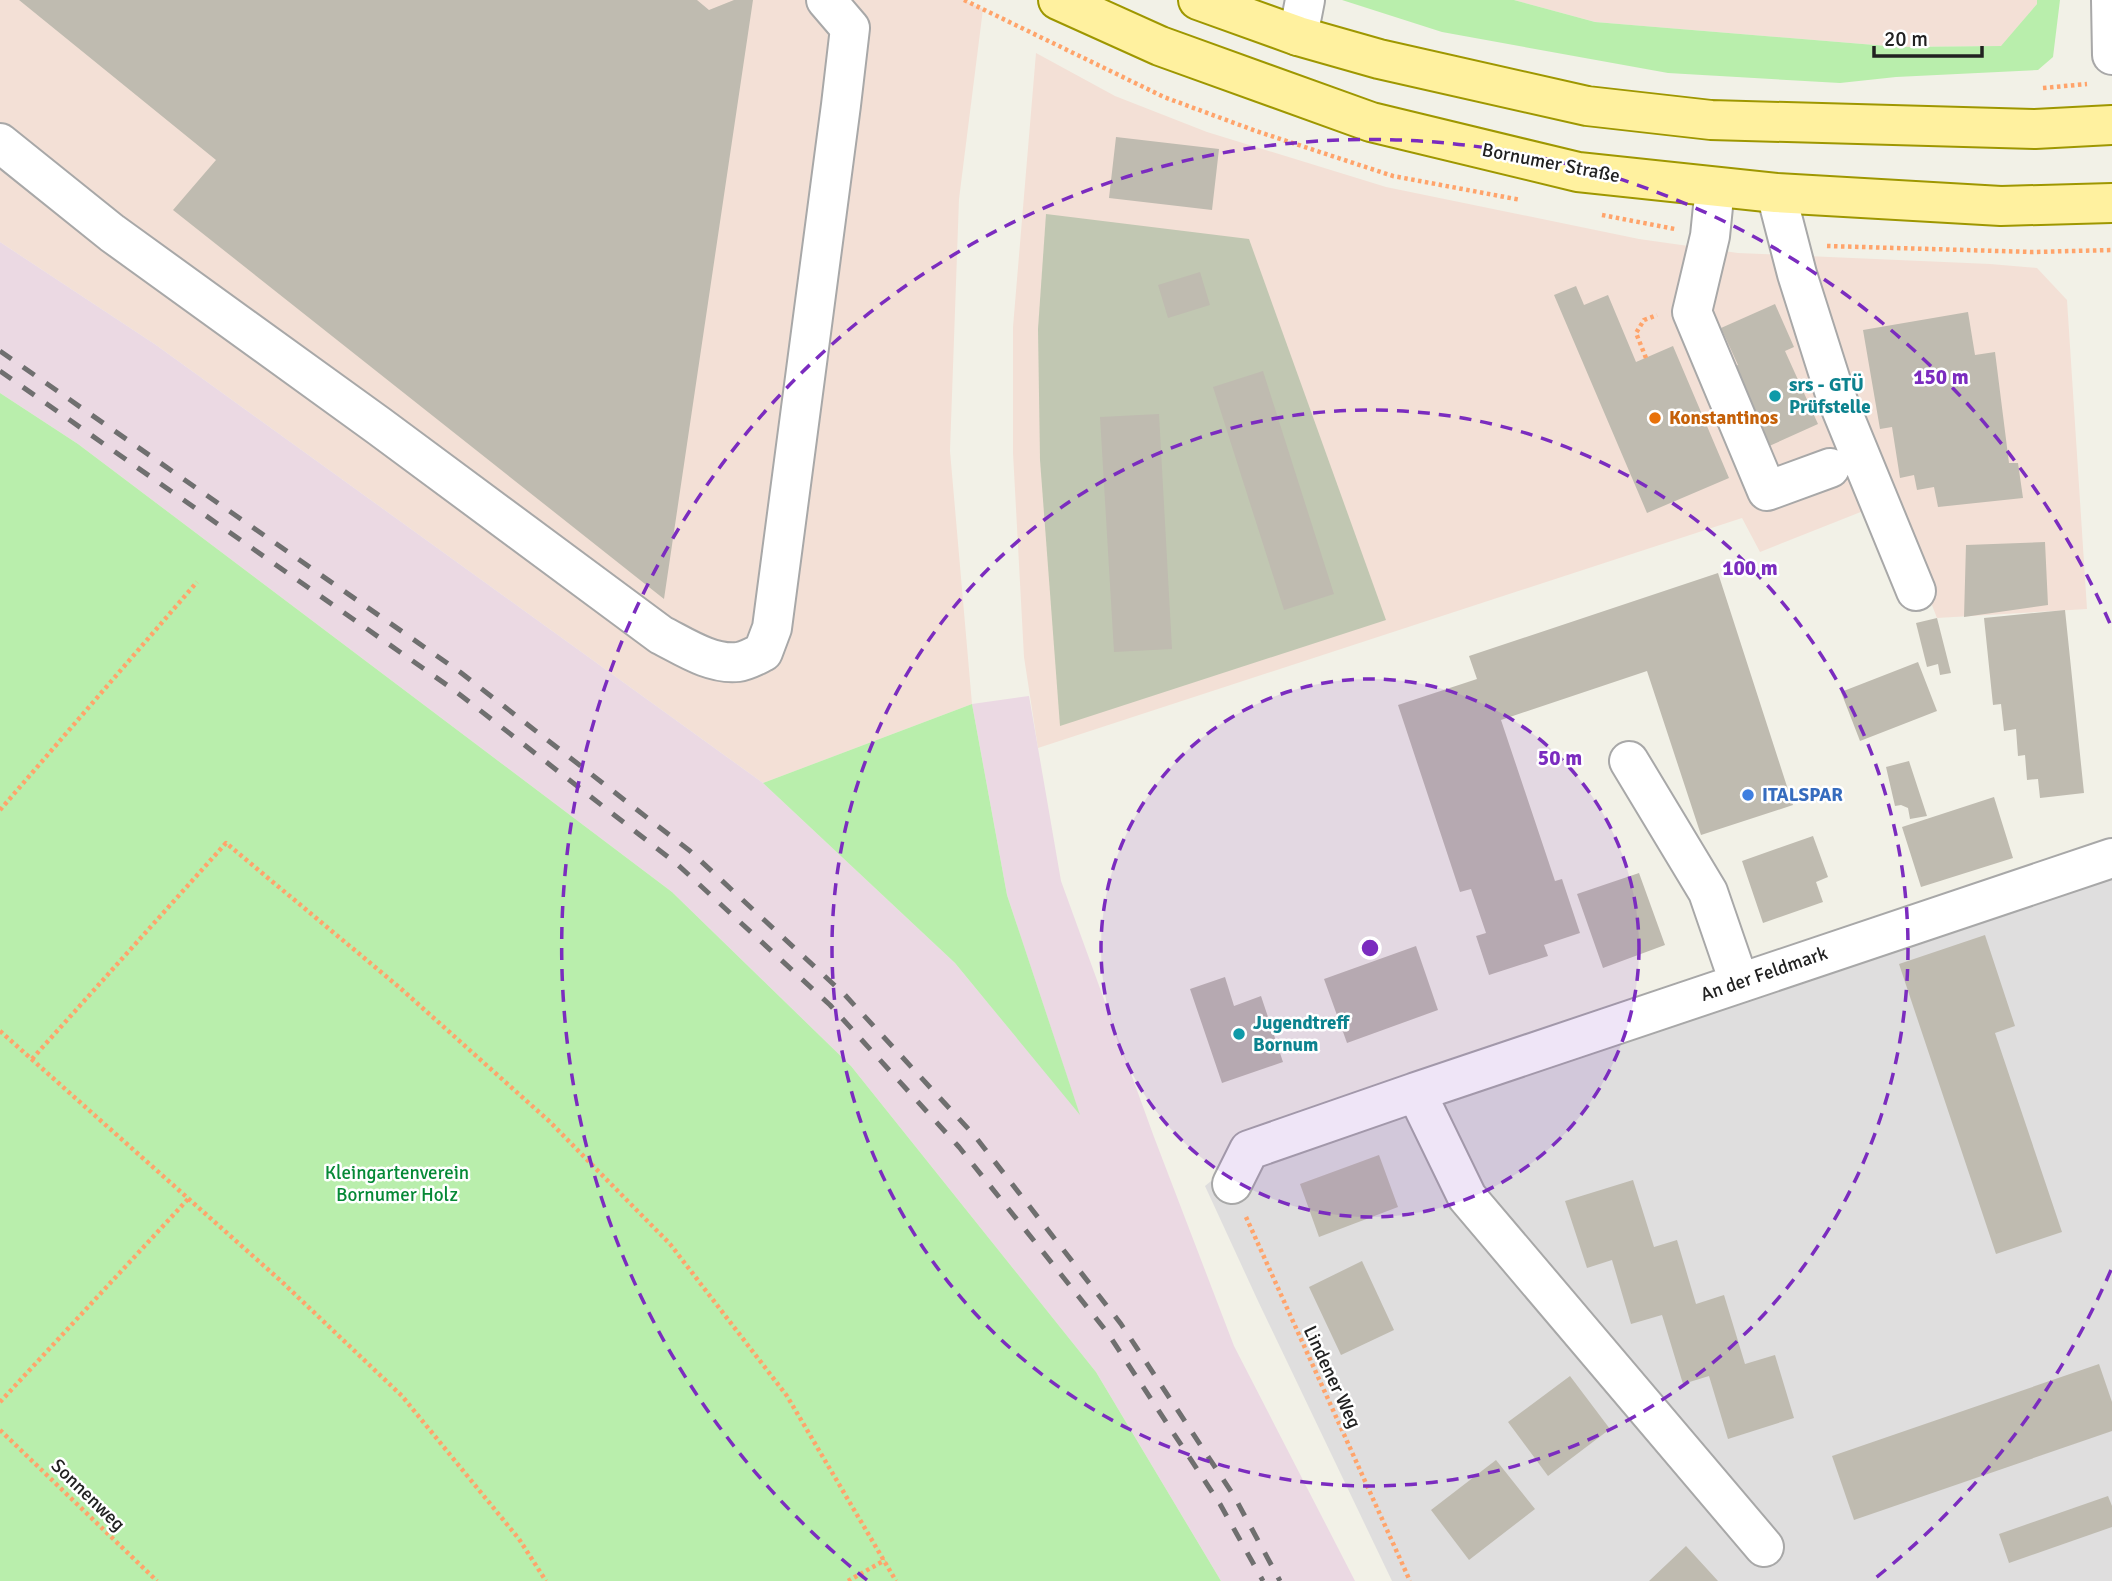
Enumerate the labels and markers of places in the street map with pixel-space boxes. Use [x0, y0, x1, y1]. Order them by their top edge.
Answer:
place label: srs - GTÜ Prüfstelle [1789, 373, 1871, 419]
marker: srs - GTÜ Prüfstelle [1767, 388, 1783, 404]
place label: Konstantinos [1669, 406, 1778, 430]
marker: Konstantinos [1647, 410, 1663, 426]
place label: ITALSPAR [1762, 783, 1843, 807]
marker: ITALSPAR [1740, 787, 1756, 803]
centre of rings [1358, 936, 1382, 960]
place label: Jugendtreff Bornum [1253, 1011, 1350, 1057]
marker: Jugendtreff Bornum [1231, 1026, 1247, 1042]

